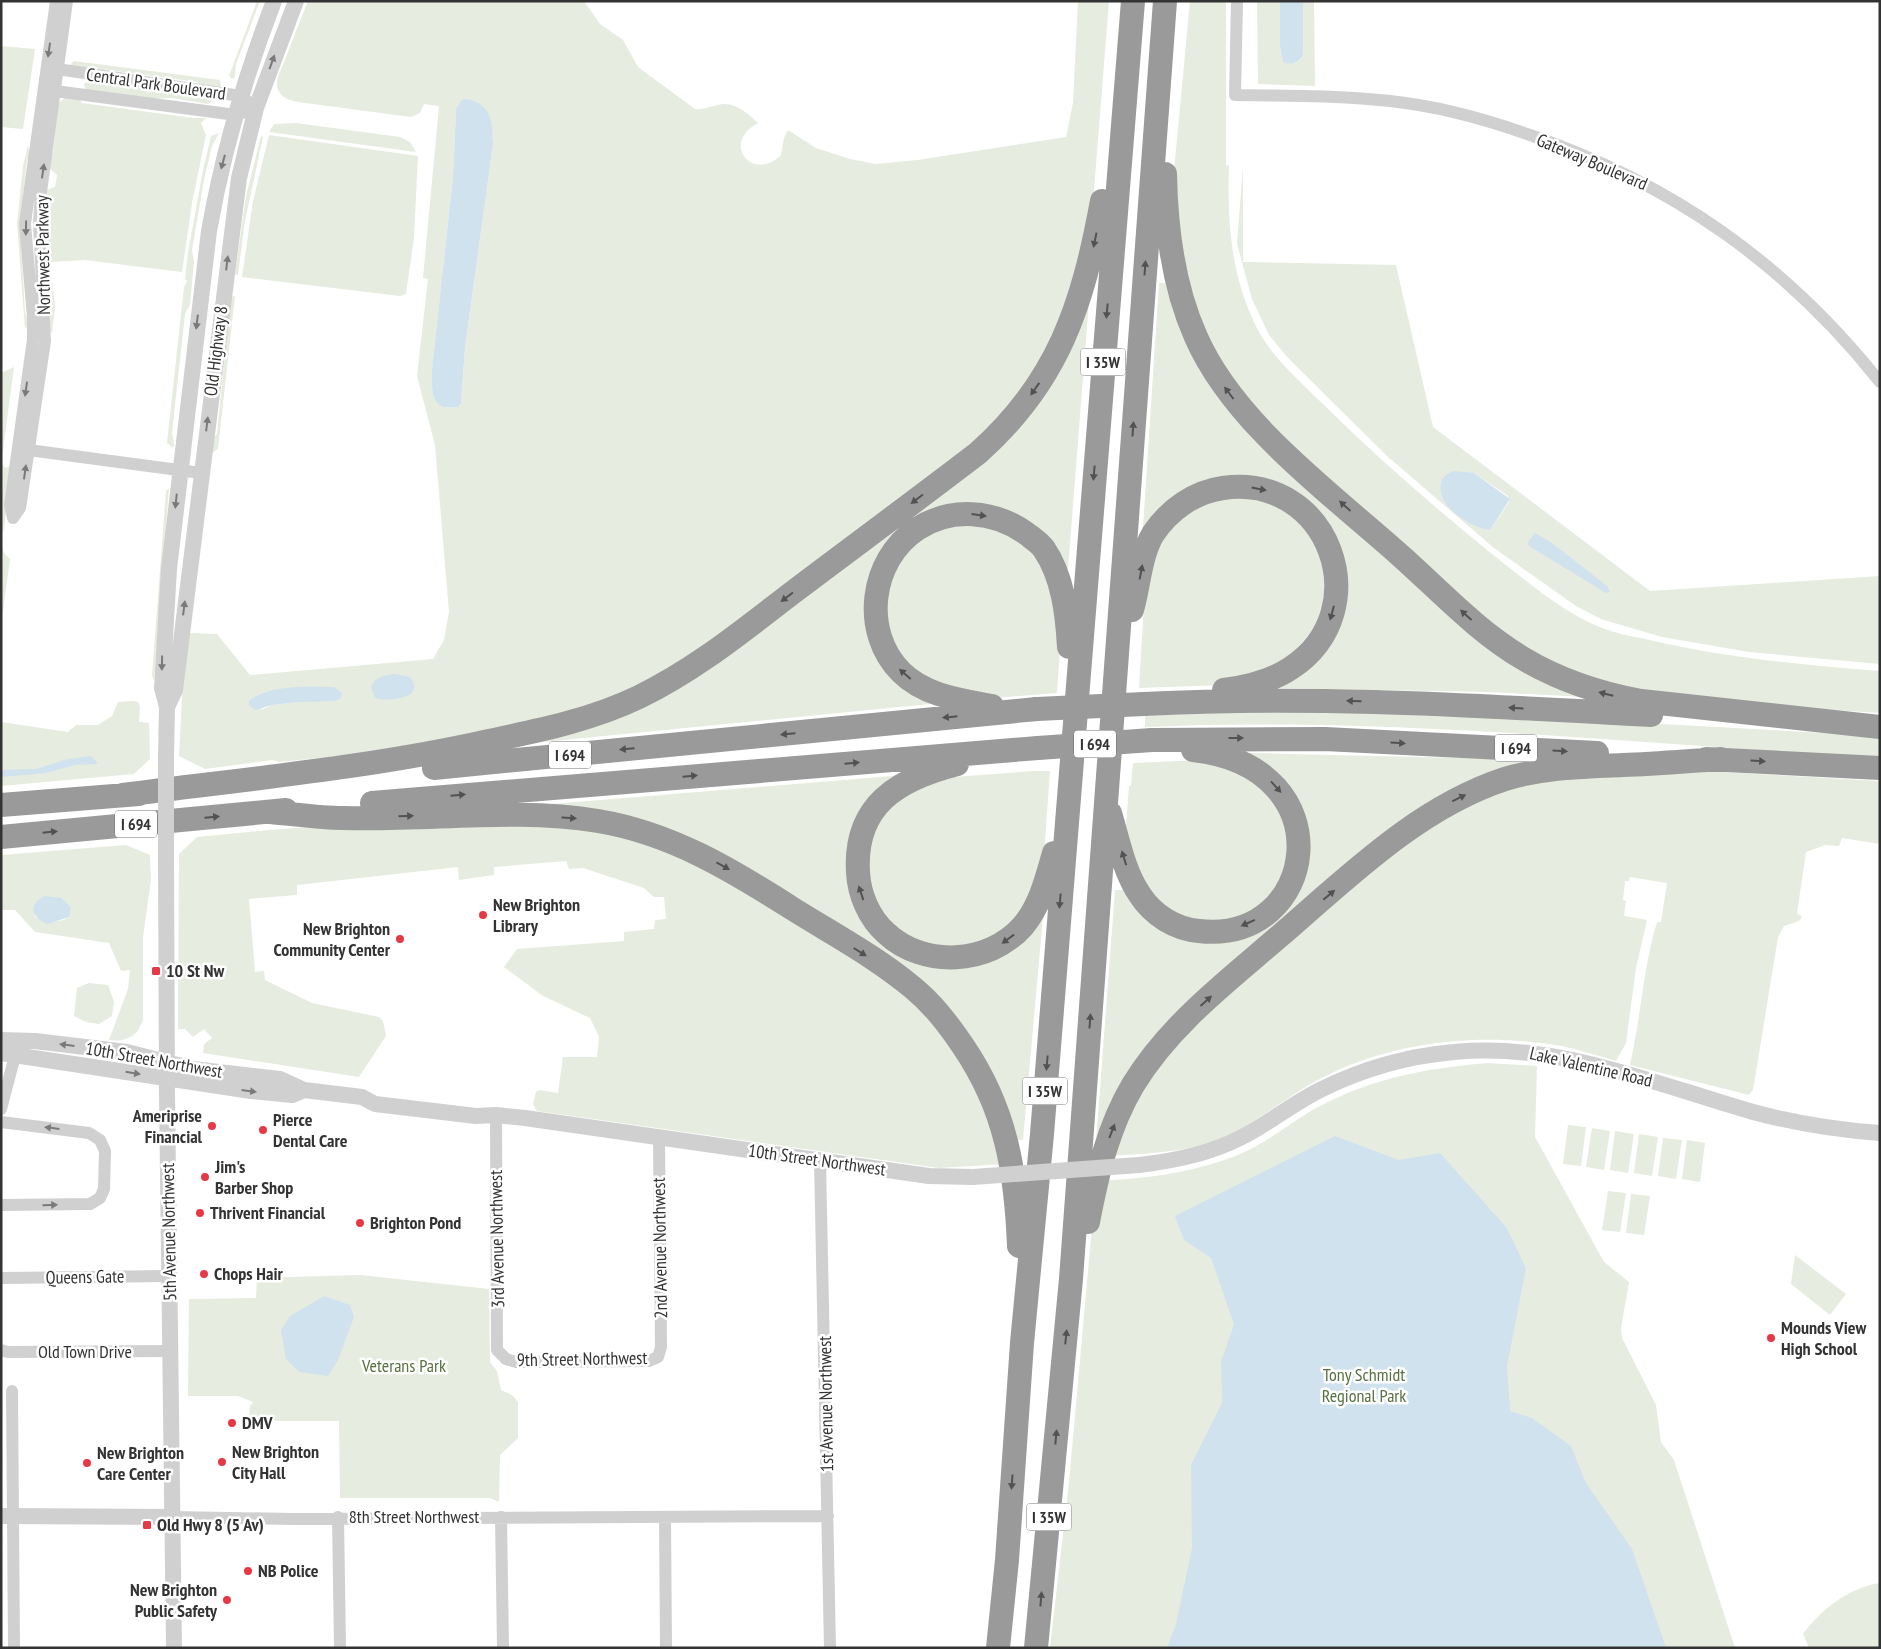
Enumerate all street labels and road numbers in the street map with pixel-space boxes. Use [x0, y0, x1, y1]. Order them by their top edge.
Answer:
street label: Central Park Boulevard [85, 62, 227, 105]
street label: Gateway Boulevard [1533, 128, 1651, 195]
street label: Northwest Parkway [30, 195, 55, 315]
street label: Old Highway 8 [199, 304, 232, 397]
road number: I 35W [1080, 348, 1126, 376]
road number: I 694 [1074, 731, 1116, 758]
road number: I 694 [1495, 734, 1537, 761]
road number: I 694 [549, 742, 591, 768]
road number: I 694 [115, 811, 157, 838]
street label: 10th Street Northwest [84, 1036, 224, 1083]
street label: Lake Valentine Road [1528, 1041, 1655, 1092]
road number: I 35W [1022, 1078, 1068, 1104]
street label: 10th Street Northwest [747, 1138, 887, 1181]
street label: 5th Avenue Northwest [156, 1163, 181, 1301]
street label: 3rd Avenue Northwest [484, 1170, 509, 1308]
street label: 2nd Avenue Northwest [647, 1177, 672, 1319]
street label: Queens Gate [46, 1264, 124, 1289]
street label: 1st Avenue Northwest [813, 1336, 838, 1472]
street label: Old Town Drive [38, 1340, 132, 1363]
street label: 9th Street Northwest [517, 1346, 647, 1371]
road number: I 35W [1026, 1504, 1072, 1530]
street label: 8th Street Northwest [349, 1505, 479, 1528]

